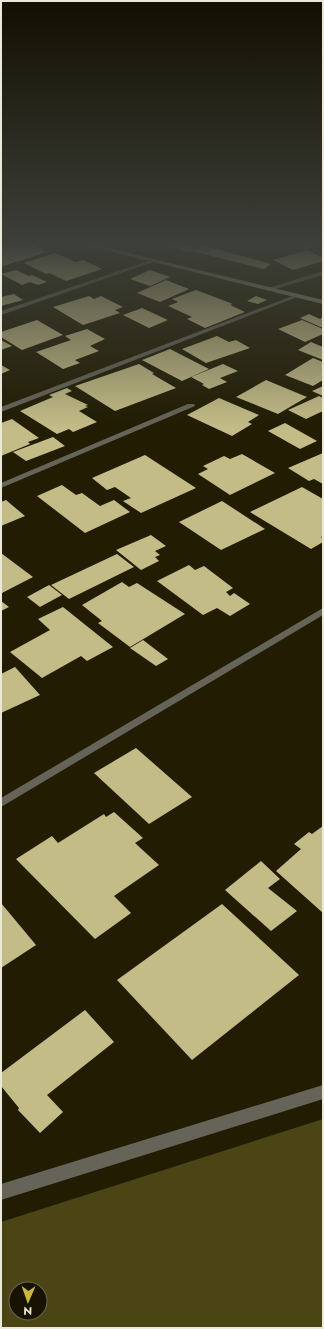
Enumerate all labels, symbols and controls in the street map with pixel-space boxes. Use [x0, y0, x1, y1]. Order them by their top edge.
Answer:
north arrow [8, 1281, 48, 1321]
text: N [23, 1303, 32, 1319]

